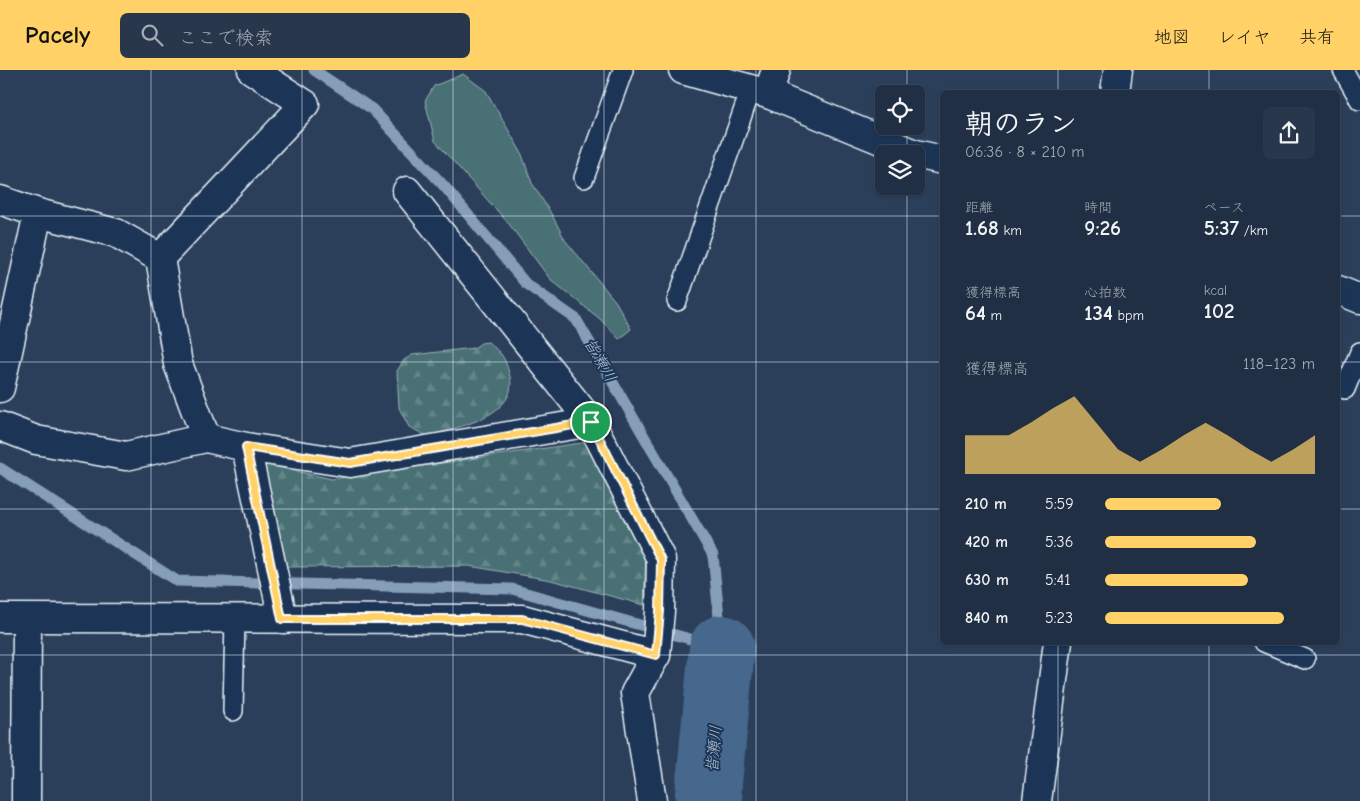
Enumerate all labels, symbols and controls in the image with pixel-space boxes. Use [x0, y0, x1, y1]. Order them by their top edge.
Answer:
search box [120, 13, 470, 58]
text: Pacely [25, 21, 90, 49]
icon: search [138, 21, 166, 49]
text: ここで検索 [178, 27, 273, 49]
text: 地図 [1154, 27, 1190, 48]
text: レイヤ [1218, 27, 1271, 48]
text: 共有 [1299, 27, 1335, 48]
map controls [875, 85, 925, 195]
button: locate [875, 85, 925, 135]
button: share [1263, 107, 1315, 159]
text: 朝のラン [965, 108, 1077, 140]
text: 06:36 · 8 × 210 m [965, 143, 1085, 161]
button: layers [875, 145, 925, 195]
text: 距離 [965, 199, 993, 216]
text: 時間 [1084, 199, 1112, 216]
text: ペース [1204, 199, 1245, 216]
text: 1.68 [965, 216, 999, 240]
text: 9:26 [1084, 216, 1121, 240]
text: 5:37 [1204, 216, 1239, 240]
text: km [999, 222, 1022, 239]
text: /km [1239, 222, 1268, 239]
text: kcal [1204, 282, 1227, 299]
text: 獲得標高 [965, 284, 1021, 301]
text: 心拍数 [1084, 284, 1126, 301]
text: 102 [1204, 299, 1234, 323]
text: 64 [965, 301, 986, 325]
text: 134 [1084, 301, 1113, 325]
text: m [986, 307, 1002, 324]
text: bpm [1113, 307, 1144, 324]
water label: 皆瀬川 [580, 335, 620, 385]
text: 118–123 m [1243, 355, 1315, 373]
text: 獲得標高 [965, 360, 1029, 378]
pin [570, 401, 612, 443]
icon: arrive [577, 408, 605, 436]
text: 210 m [965, 495, 1007, 513]
text: 5:59 [1045, 495, 1074, 513]
text: 420 m [965, 533, 1008, 551]
text: 5:36 [1045, 533, 1073, 551]
text: 630 m [965, 571, 1009, 589]
text: 5:41 [1045, 571, 1071, 589]
text: 840 m [965, 609, 1008, 627]
text: 5:23 [1045, 609, 1073, 627]
water label: 皆瀬川 [703, 724, 725, 774]

